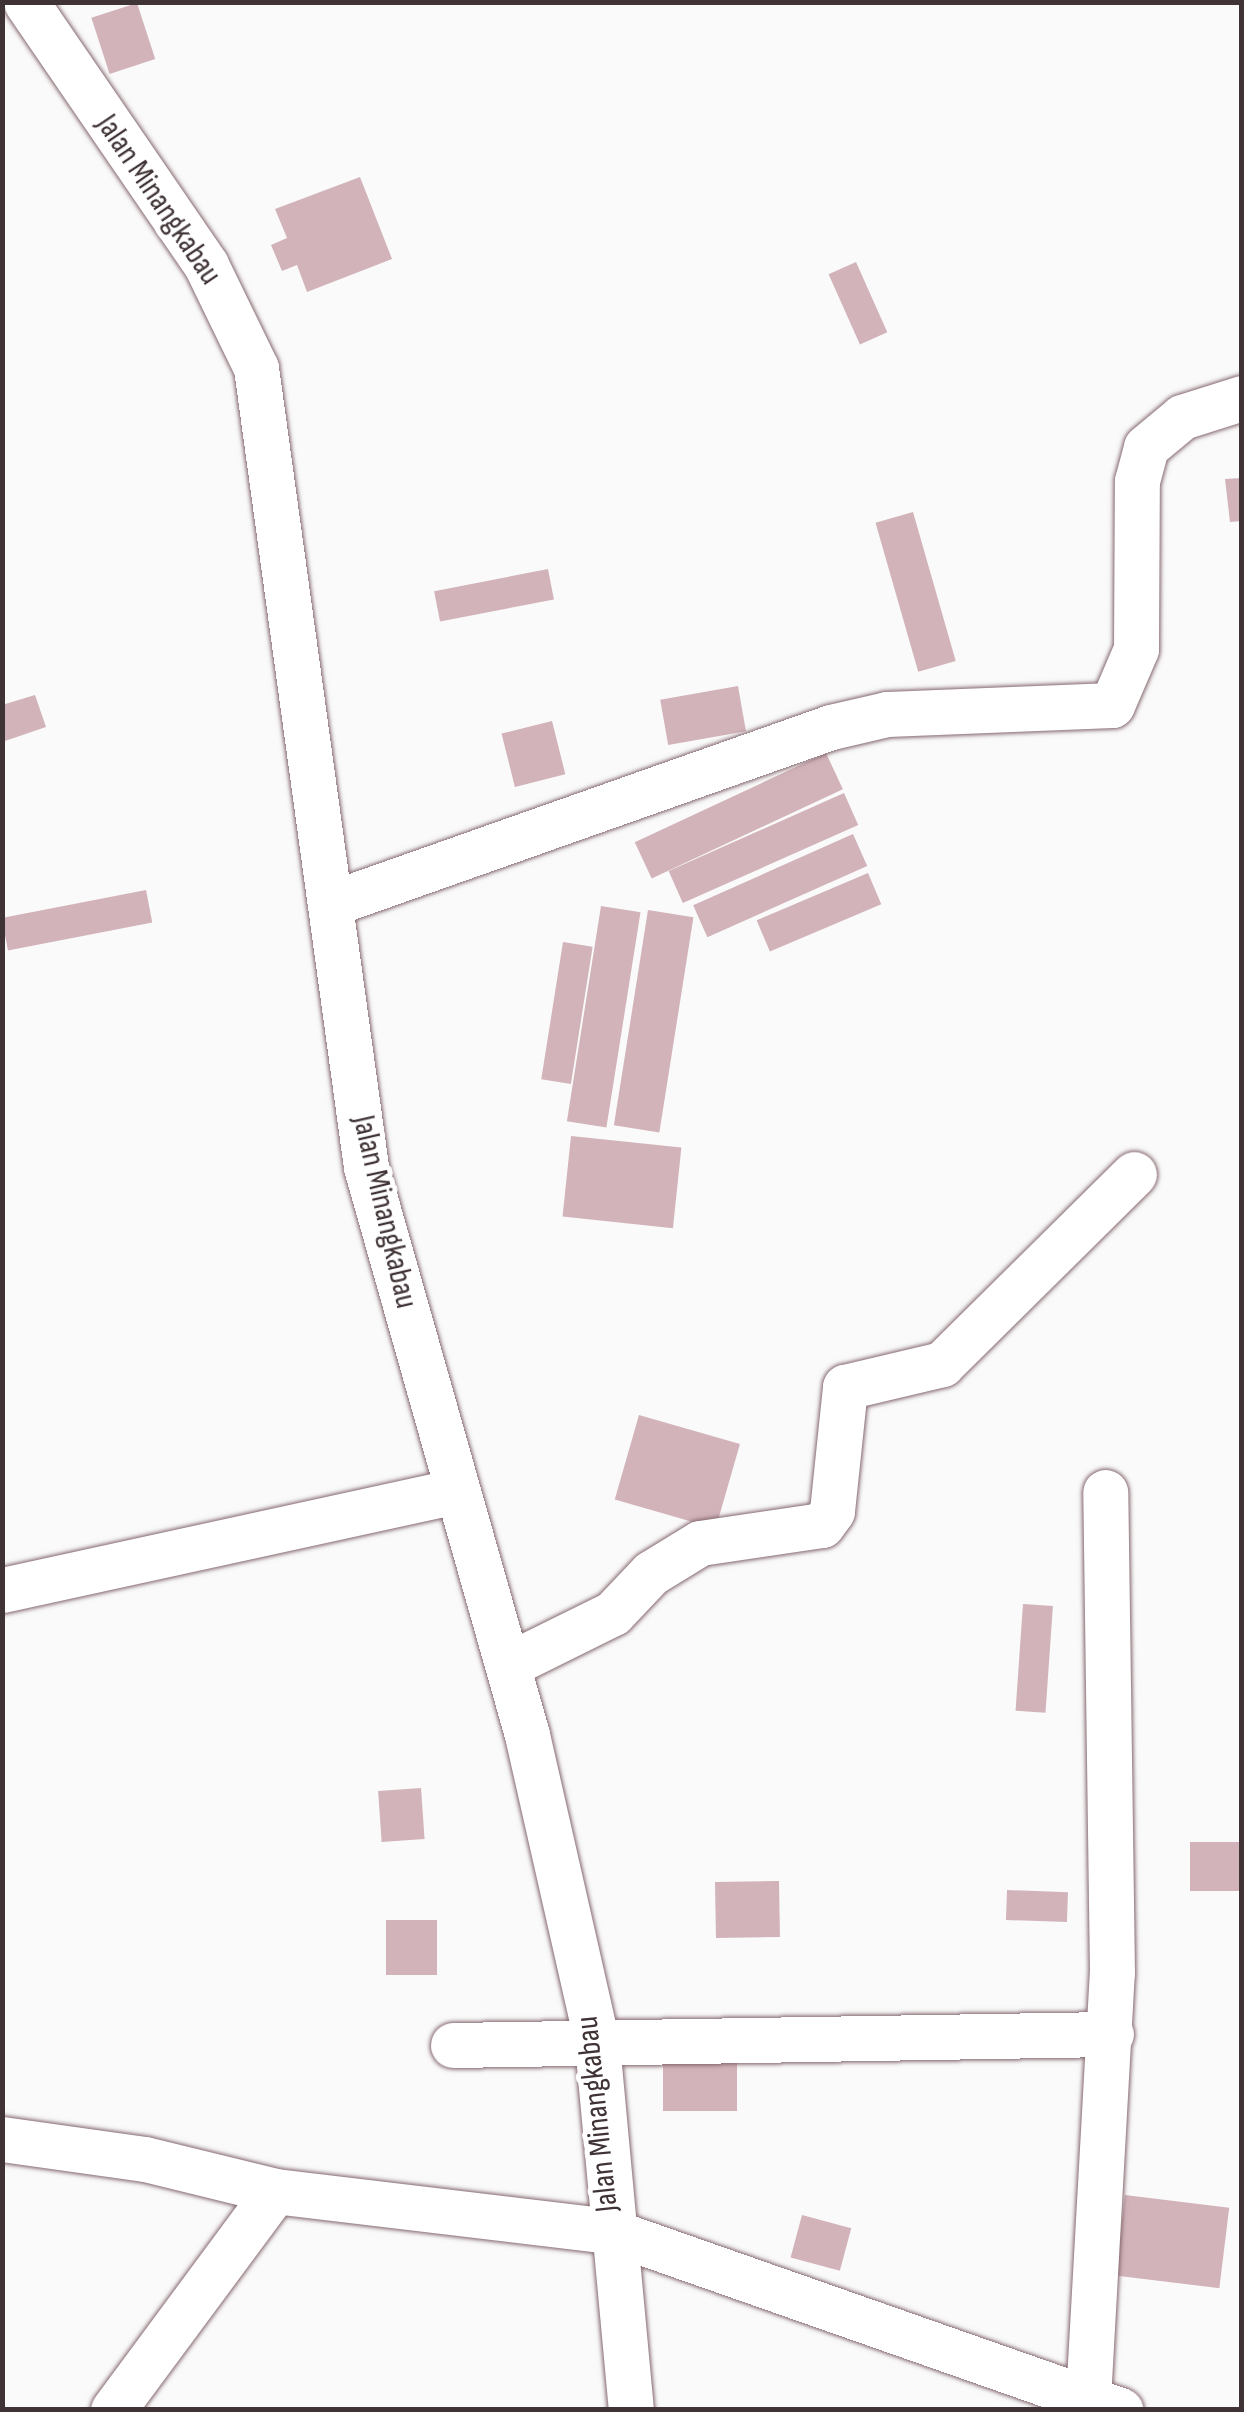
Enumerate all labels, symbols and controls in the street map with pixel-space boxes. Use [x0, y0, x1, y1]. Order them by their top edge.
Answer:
street label: Jalan Minangkabau [87, 108, 229, 292]
street label: Jalan Minangkabau [343, 1112, 425, 1312]
street label: Jalan Minangkabau [569, 2014, 627, 2214]

